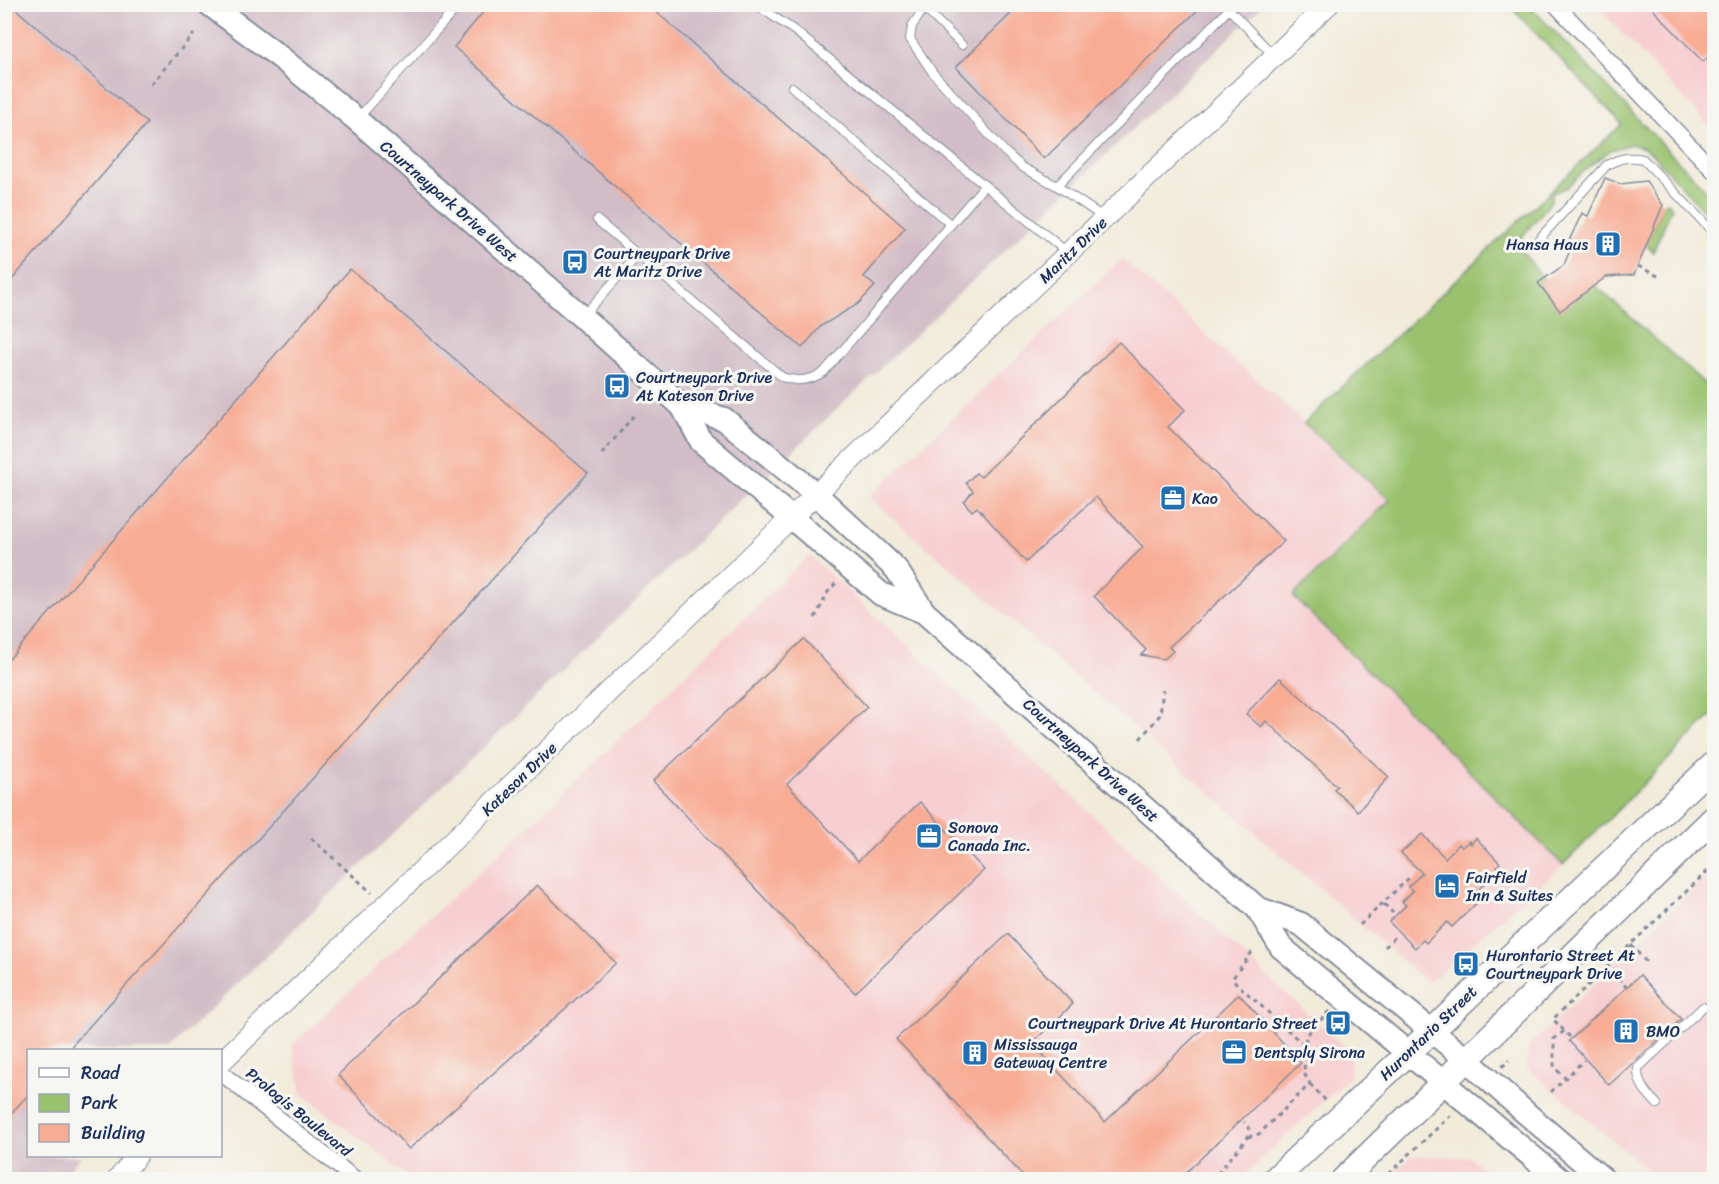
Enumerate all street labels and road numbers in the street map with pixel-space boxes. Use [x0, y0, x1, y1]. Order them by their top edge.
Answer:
street label: Courtneypark Drive West [373, 132, 525, 270]
street label: Maritz Drive [1032, 209, 1114, 291]
street label: Courtneypark Drive West [1016, 690, 1166, 830]
street label: Kateson Drive [474, 735, 564, 823]
street label: Hurontario Street [1372, 978, 1484, 1088]
street label: Prologis Boulevard [239, 1060, 360, 1165]

